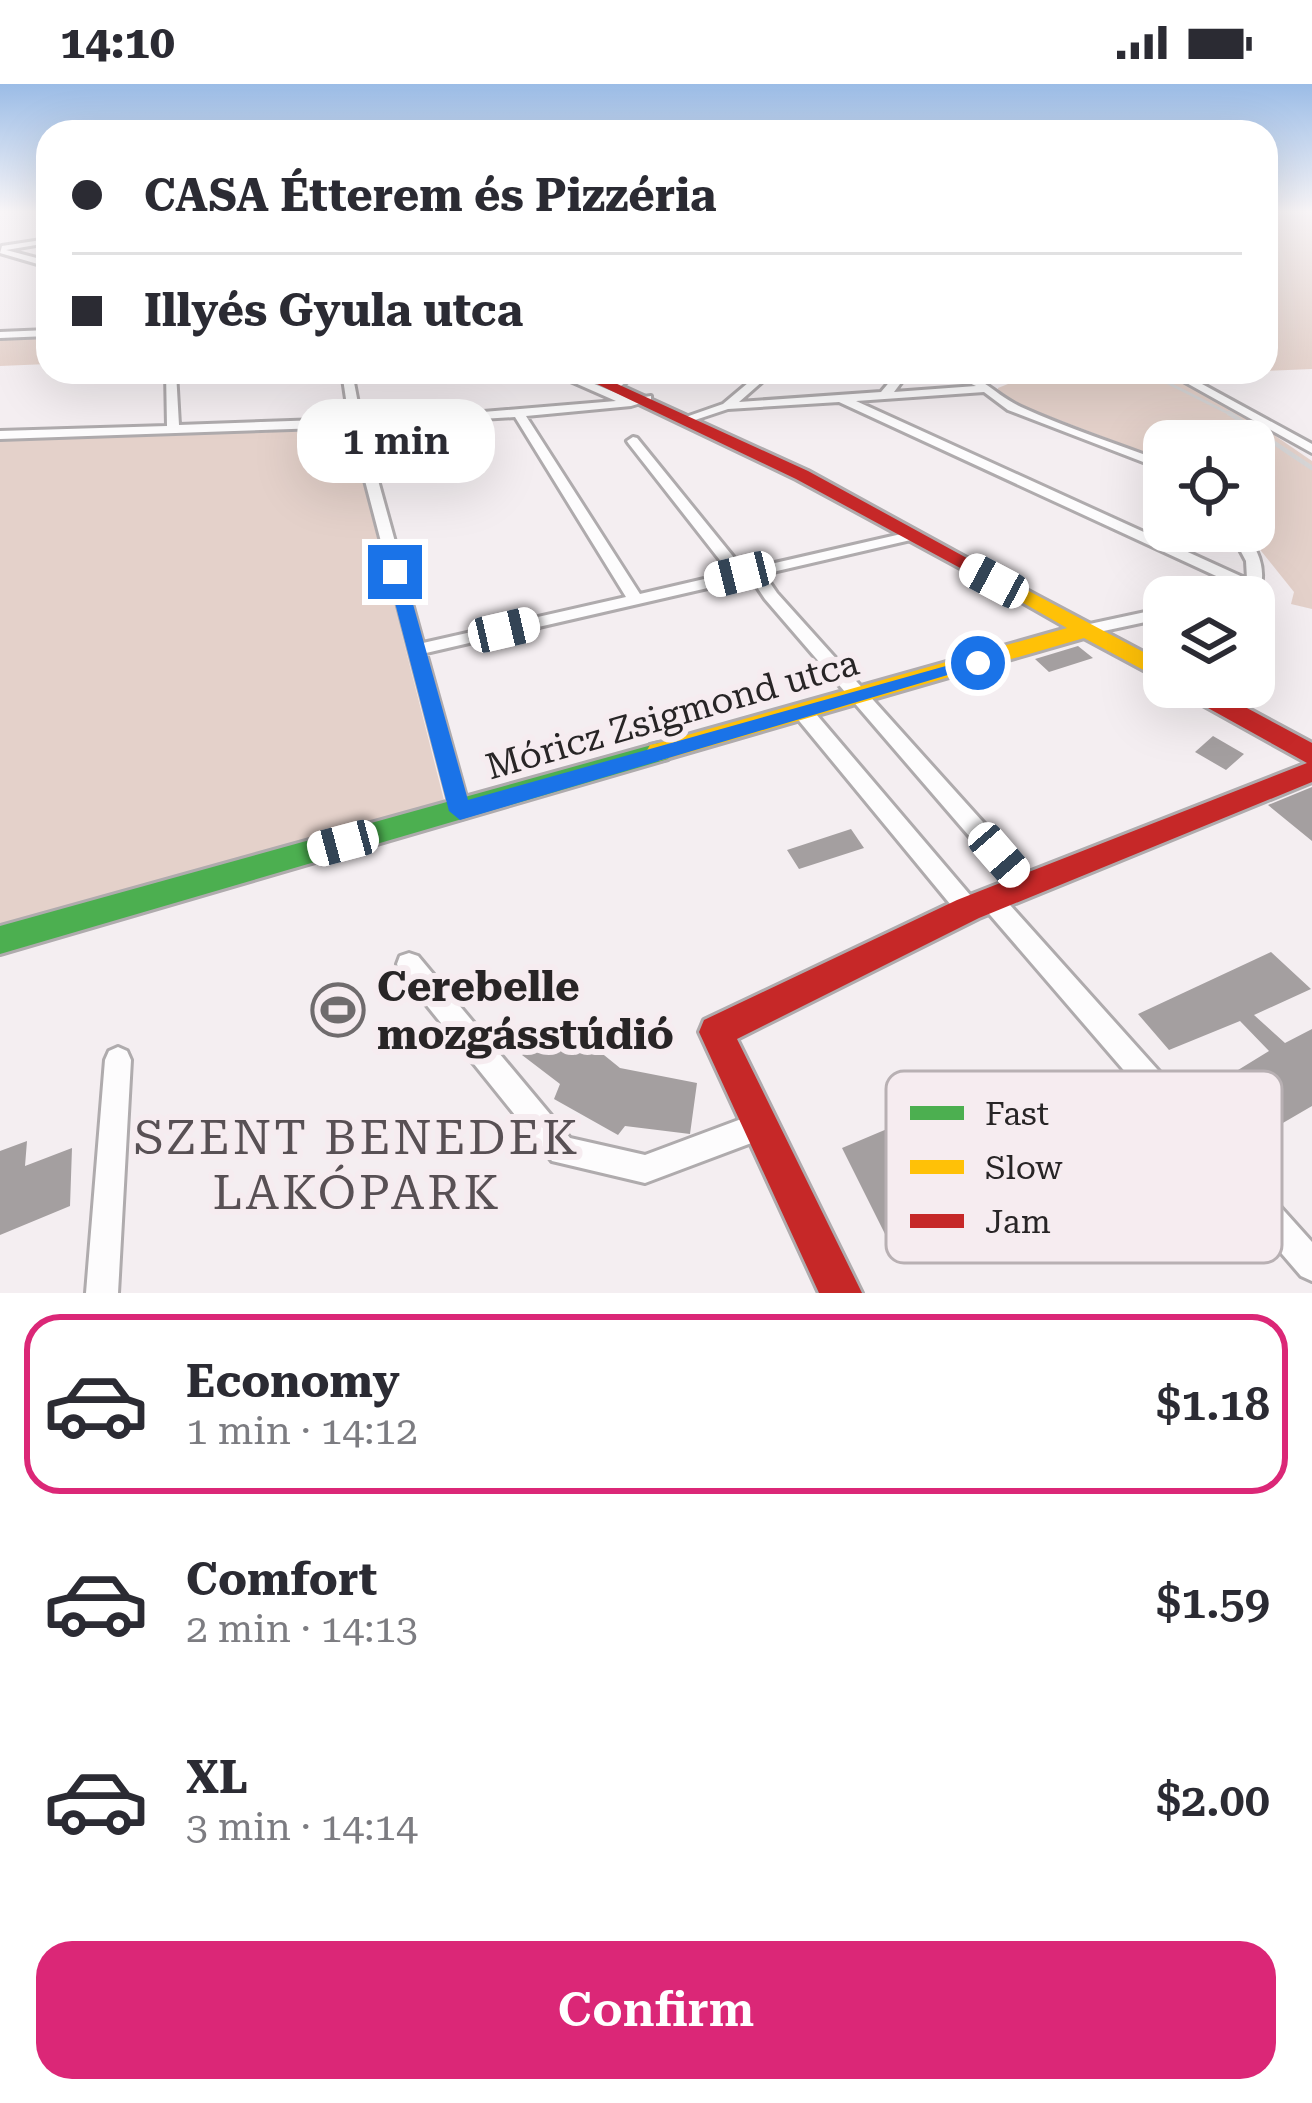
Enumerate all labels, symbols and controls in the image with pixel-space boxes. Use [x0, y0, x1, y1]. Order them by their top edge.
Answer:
text: 14:10 [60, 16, 175, 69]
text: CASA Étterem és Pizzéria [144, 169, 717, 222]
text: Illyés Gyula utca [144, 284, 523, 337]
callout: 1 min [296, 398, 494, 482]
text: 1 min [342, 418, 450, 464]
map controls [1143, 420, 1275, 708]
button: locate [1143, 420, 1275, 552]
route end [368, 545, 422, 599]
car [701, 548, 779, 600]
car [954, 548, 1034, 614]
button: layers [1143, 576, 1275, 708]
car [465, 604, 543, 656]
route start [951, 636, 1005, 690]
street label: Móricz Zsigmond utca [481, 641, 864, 788]
car [304, 816, 382, 870]
car [962, 816, 1036, 894]
place label: Cerebelle mozgásstúdió [377, 962, 674, 1059]
sports icon: Cerebelle mozgásstúdió [310, 982, 366, 1038]
legend [886, 1071, 1282, 1263]
text: Fast [985, 1094, 1049, 1133]
district label: SZENT BENEDEK LAKÓPARK [134, 1110, 580, 1221]
text: Slow [985, 1148, 1063, 1187]
text: Jam [985, 1202, 1051, 1241]
icon: car [42, 1350, 150, 1458]
text: Economy [186, 1355, 400, 1408]
text: $1.18 [1156, 1378, 1270, 1431]
text: 1 min · 14:12 [186, 1408, 418, 1454]
icon: car [42, 1548, 150, 1656]
text: Comfort [186, 1553, 377, 1606]
text: $1.59 [1156, 1576, 1270, 1629]
text: 2 min · 14:13 [186, 1606, 418, 1652]
icon: car [42, 1746, 150, 1854]
text: XL [186, 1751, 248, 1804]
text: $2.00 [1156, 1774, 1270, 1827]
text: 3 min · 14:14 [186, 1804, 418, 1850]
button: Confirm [36, 1941, 1276, 2079]

